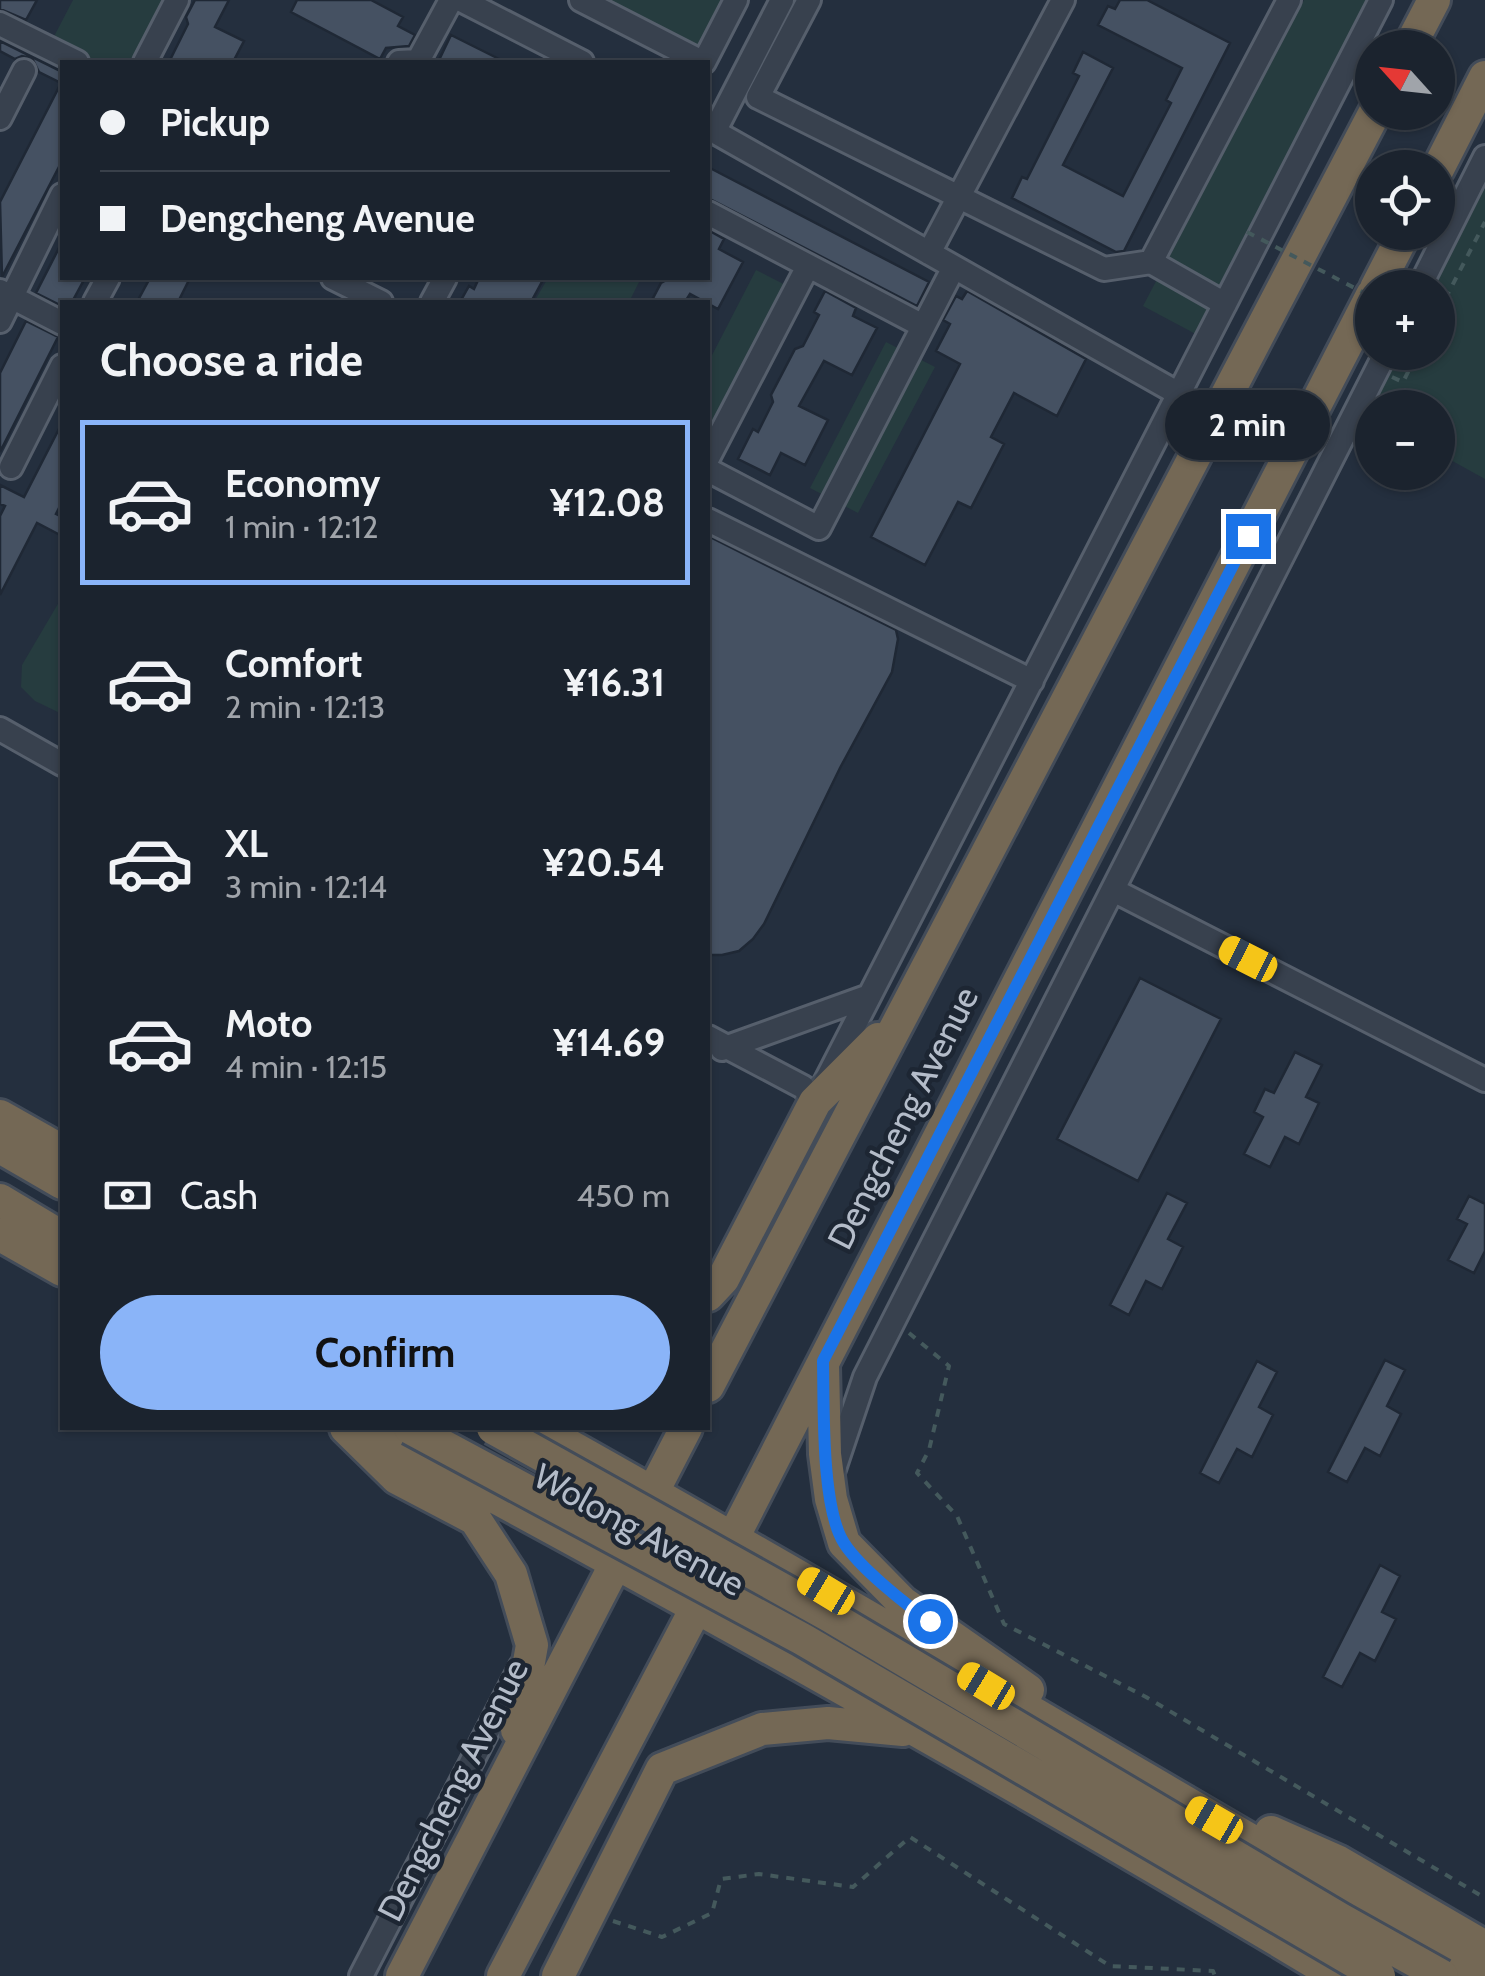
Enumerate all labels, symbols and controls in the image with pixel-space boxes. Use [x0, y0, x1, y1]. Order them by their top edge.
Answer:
north arrow [1355, 30, 1455, 130]
map controls [1355, 30, 1455, 490]
text: Pickup [160, 99, 270, 146]
button: locate [1355, 150, 1455, 250]
text: Dengcheng Avenue [160, 195, 475, 242]
button: + [1355, 270, 1455, 370]
text: Choose a ride [100, 333, 363, 387]
button: − [1355, 390, 1455, 490]
callout: 2 min [1166, 391, 1330, 461]
text: 2 min [1209, 405, 1286, 444]
icon: car [105, 458, 195, 548]
text: Economy [225, 460, 380, 507]
text: ¥12.08 [550, 479, 665, 526]
text: 1 min · 12:12 [225, 507, 378, 546]
route end [1226, 514, 1271, 559]
icon: car [105, 638, 195, 728]
text: Comfort [225, 640, 362, 687]
text: ¥16.31 [564, 659, 665, 706]
text: 2 min · 12:13 [225, 687, 385, 726]
icon: car [105, 818, 195, 908]
text: XL [225, 820, 268, 867]
text: ¥20.54 [543, 839, 665, 886]
text: 3 min · 12:14 [225, 867, 387, 906]
car [1214, 932, 1282, 986]
street label: Dengcheng Avenue [818, 979, 987, 1256]
icon: car [105, 998, 195, 1088]
text: Moto [225, 1000, 312, 1047]
text: ¥14.69 [553, 1019, 665, 1066]
text: 4 min · 12:15 [225, 1047, 387, 1086]
icon: cash [100, 1168, 155, 1223]
text: Cash [180, 1172, 258, 1219]
text: 450 m [577, 1176, 670, 1215]
button: Confirm [100, 1295, 670, 1410]
street label: Wolong Avenue [526, 1454, 752, 1605]
car [793, 1563, 859, 1619]
route start [908, 1599, 953, 1644]
street label: Dengcheng Avenue [368, 1651, 537, 1928]
car [953, 1658, 1019, 1714]
car [1181, 1792, 1247, 1848]

